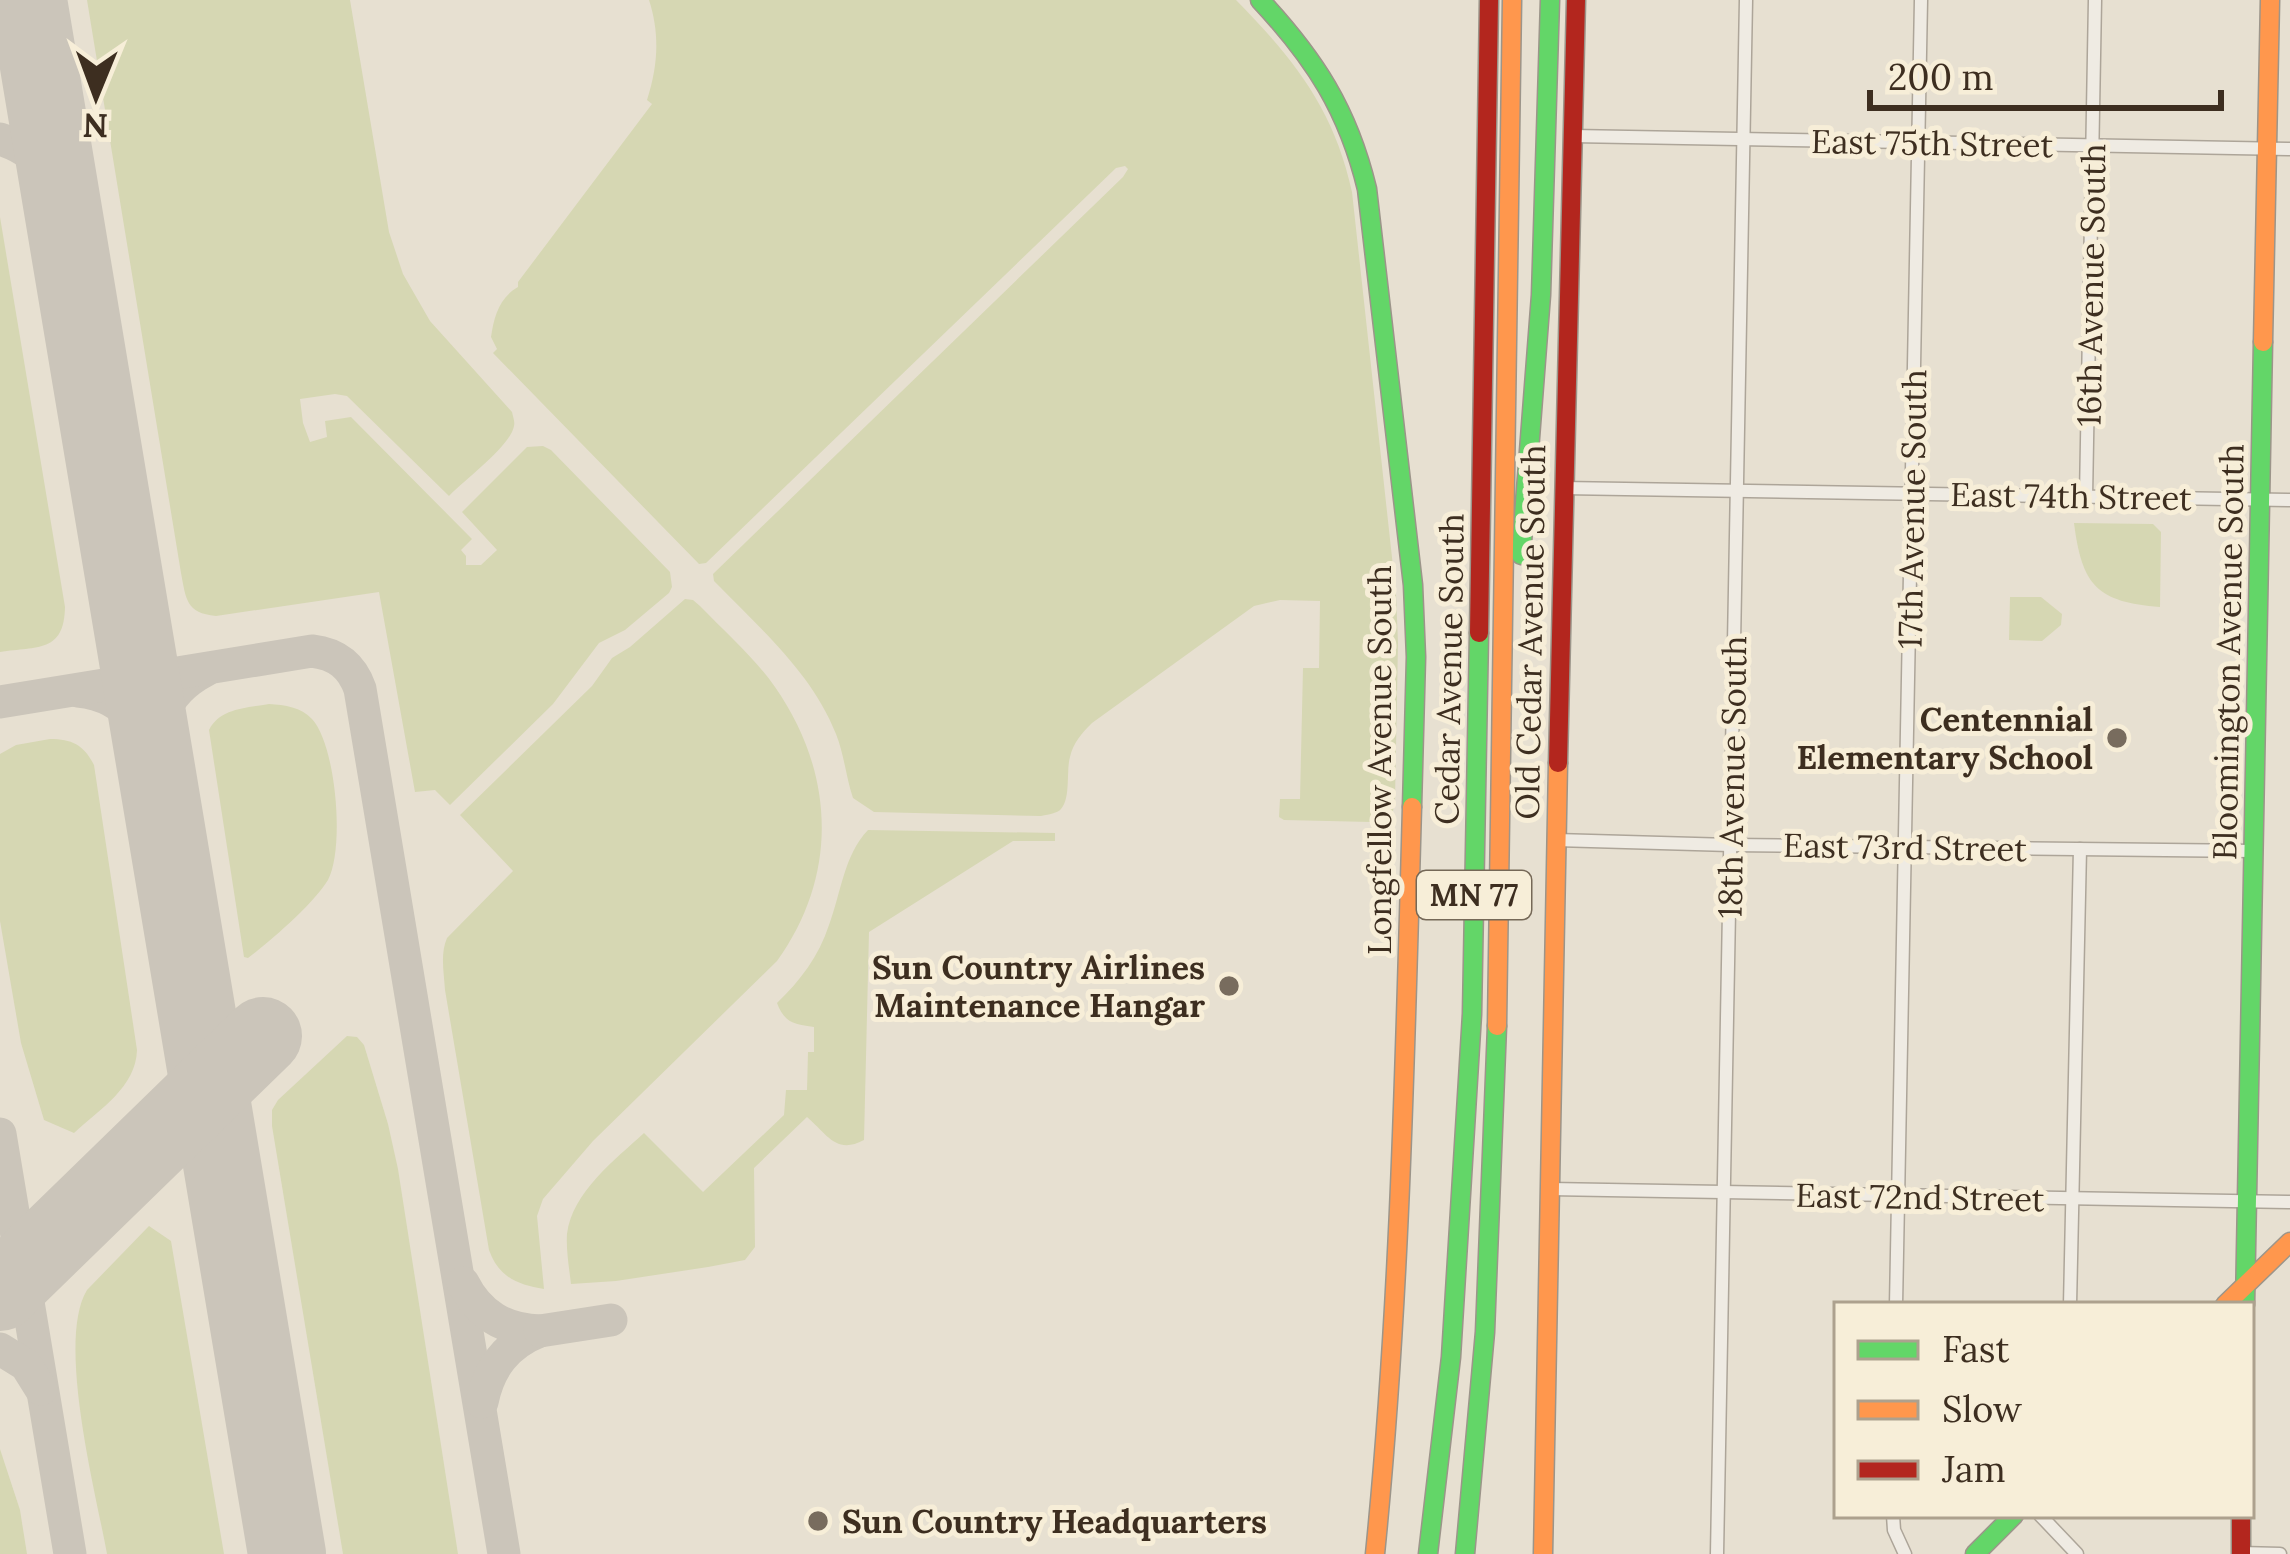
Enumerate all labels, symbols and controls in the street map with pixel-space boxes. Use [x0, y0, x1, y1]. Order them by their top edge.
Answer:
north arrow [36, 36, 156, 156]
scale bar [1870, 36, 2221, 110]
text: 200 m [1888, 54, 1994, 100]
text: N [82, 105, 109, 147]
street label: East 75th Street [1811, 120, 2054, 166]
street label: 16th Avenue South [2068, 143, 2114, 427]
street label: 17th Avenue South [1889, 369, 1935, 649]
street label: Bloomington Avenue South [2203, 443, 2253, 861]
street label: Old Cedar Avenue South [1506, 444, 1554, 820]
street label: East 74th Street [1950, 473, 2192, 519]
street label: Cedar Avenue South [1425, 513, 1473, 825]
street label: Longfellow Avenue South [1358, 565, 1400, 955]
street label: 18th Avenue South [1709, 635, 1755, 919]
place label: Centennial Elementary School [1796, 698, 2093, 778]
marker: Centennial Elementary School [2104, 725, 2130, 751]
street label: East 73rd Street [1783, 824, 2028, 870]
road number: MN 77 [1417, 871, 1531, 919]
place label: Sun Country Airlines Maintenance Hangar [872, 946, 1205, 1026]
marker: Sun Country Airlines Maintenance Hangar [1216, 973, 1242, 999]
street label: East 72nd Street [1795, 1174, 2045, 1220]
legend [1834, 1302, 2254, 1518]
text: Fast [1942, 1326, 2010, 1372]
text: Slow [1942, 1386, 2022, 1432]
text: Jam [1941, 1446, 2006, 1492]
place label: Sun Country Headquarters [842, 1500, 1267, 1542]
marker: Sun Country Headquarters [805, 1508, 831, 1534]

